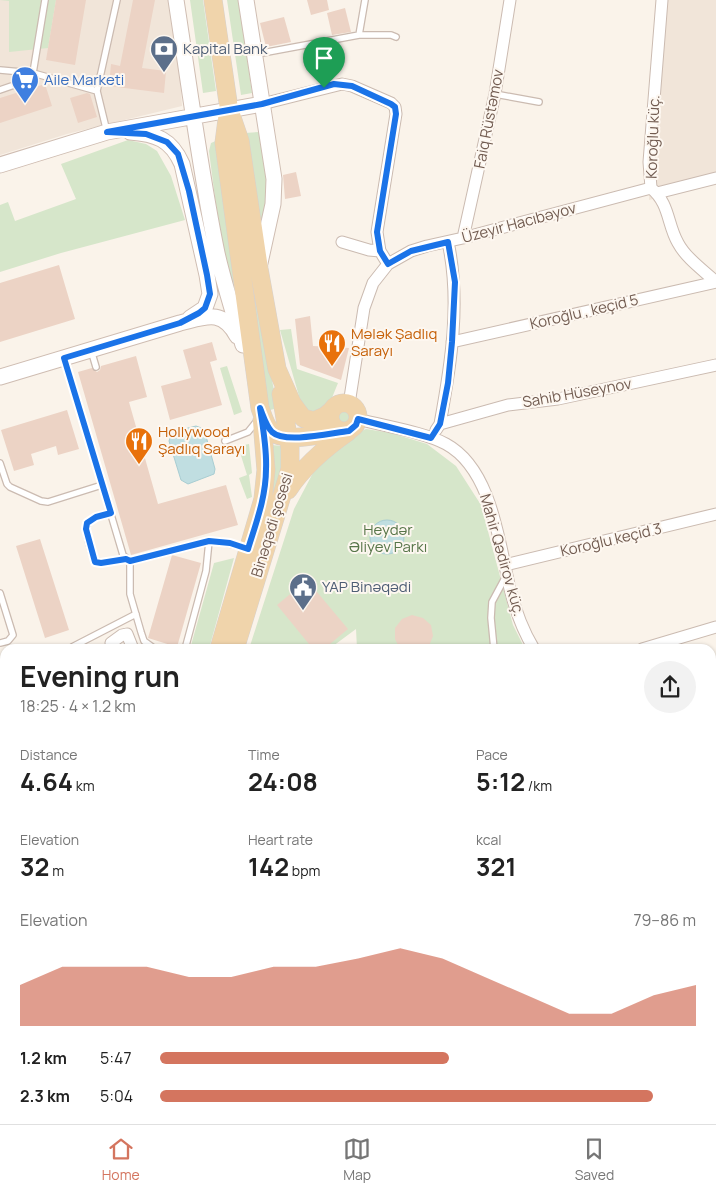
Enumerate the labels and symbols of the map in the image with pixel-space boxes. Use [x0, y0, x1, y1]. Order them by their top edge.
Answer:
bank icon: Kapital Bank [149, 34, 179, 73]
pin [303, 37, 345, 88]
place label: Kapital Bank [183, 38, 268, 59]
supermarket icon: Aile Marketi [10, 65, 40, 104]
street label: Faiq Rüstəmov [469, 67, 508, 170]
place label: Aile Marketi [44, 69, 124, 90]
street label: Koroğlu küç. [641, 95, 664, 179]
street label: Üzeyir Hacıbəyov [459, 197, 579, 248]
street label: Koroğlu , keçid 5 [528, 289, 640, 334]
place label: Mələk Şadlıq Sarayı [351, 323, 437, 361]
restaurant icon: Mələk Şadlıq Sarayı [317, 328, 347, 367]
street label: Sahib Hüseynov [521, 373, 634, 412]
place label: Hollywood Şadlıq Sarayı [158, 421, 245, 459]
restaurant icon: Hollywood Şadlıq Sarayı [124, 426, 154, 465]
street label: Binəqədi şosesi [246, 470, 297, 580]
street label: Mahir Qədirov küç. [475, 491, 530, 618]
street label: Koroğlu keçid 3 [558, 518, 664, 561]
park label: Heydər Əliyev Parkı [349, 519, 427, 557]
public building icon: YAP Binəqədi [288, 572, 318, 611]
place label: YAP Binəqədi [322, 576, 411, 597]

